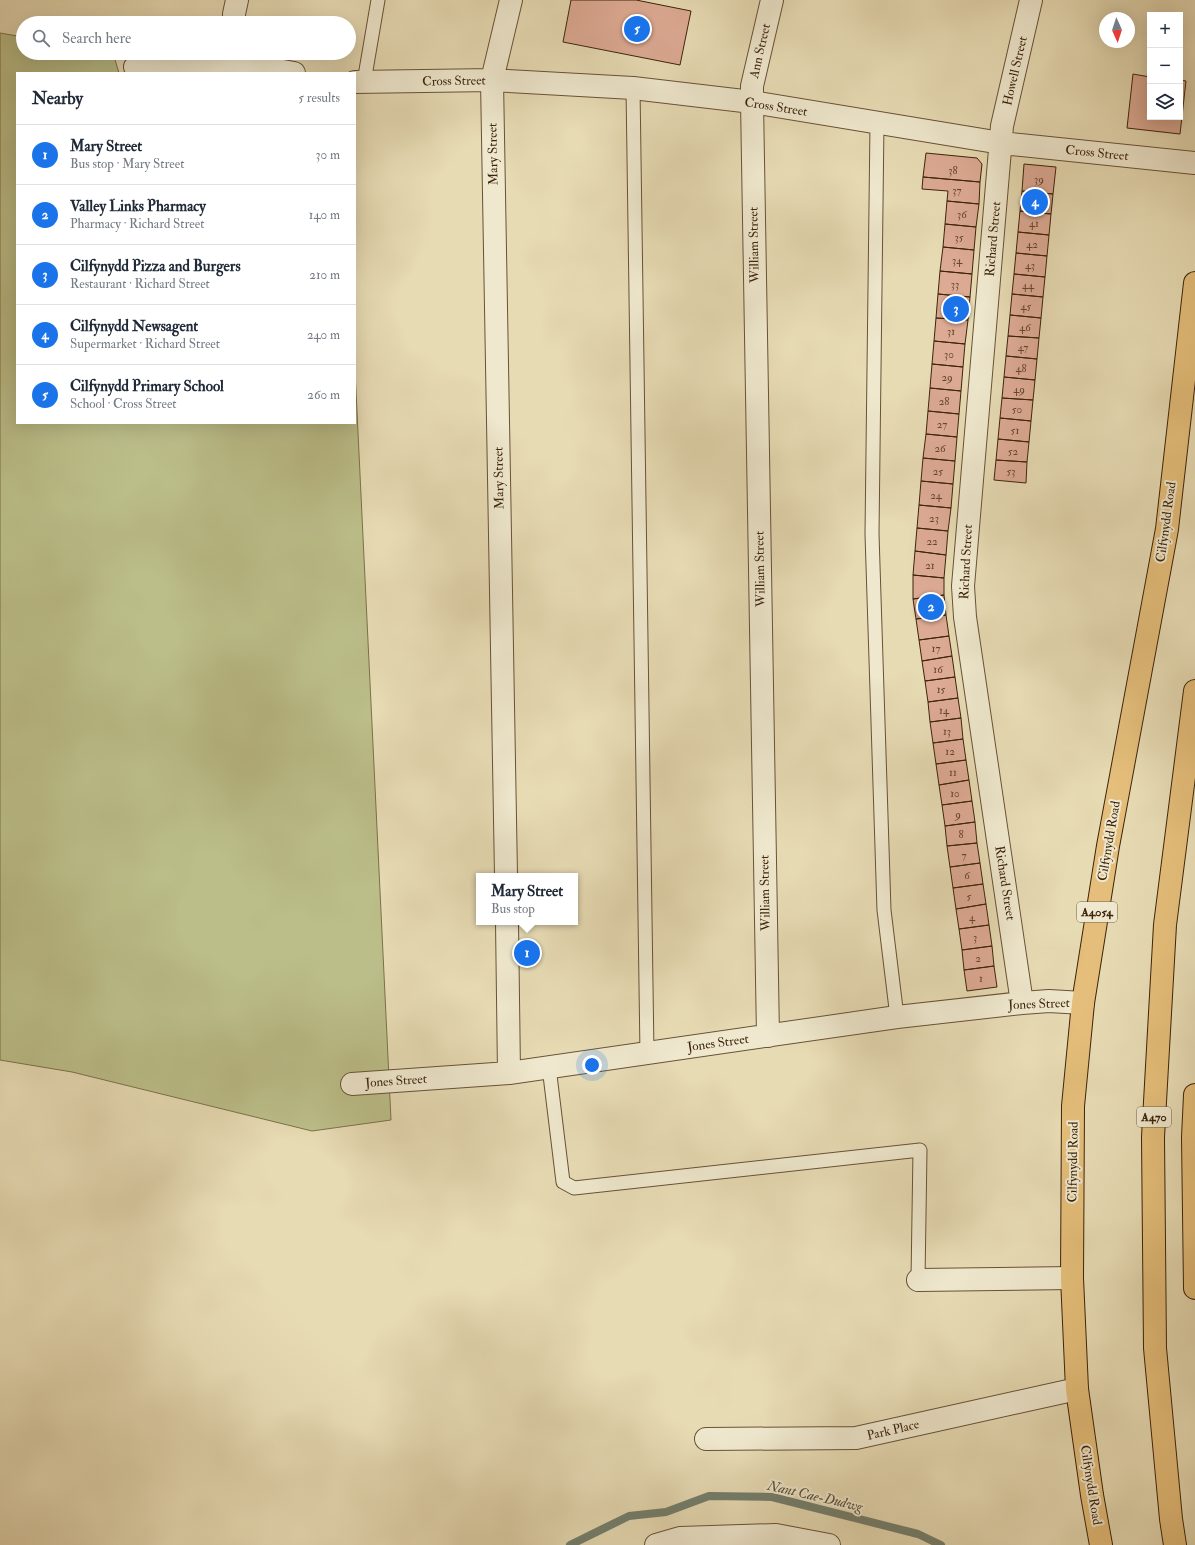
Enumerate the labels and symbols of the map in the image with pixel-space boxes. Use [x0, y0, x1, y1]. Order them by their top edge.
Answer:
north arrow [1099, 12, 1135, 48]
pin: 5 [624, 14, 650, 44]
street label: Ann Street [746, 22, 774, 81]
street label: Howell Street [999, 35, 1031, 107]
street label: Cross Street [422, 72, 486, 90]
street label: Cross Street [743, 94, 809, 120]
street label: Mary Street [484, 123, 503, 185]
street label: Cross Street [1065, 142, 1129, 164]
house number: 38 [948, 164, 958, 177]
house number: 39 [1034, 173, 1044, 186]
house number: 37 [952, 184, 962, 197]
pin: 4 [1022, 187, 1048, 217]
street label: Richard Street [982, 201, 1004, 277]
street label: William Street [745, 207, 763, 284]
house number: 36 [957, 208, 968, 221]
house number: 41 [1029, 217, 1039, 230]
house number: 35 [954, 231, 964, 244]
house number: 42 [1026, 238, 1038, 251]
house number: 34 [952, 254, 963, 267]
house number: 43 [1025, 259, 1035, 272]
house number: 33 [951, 278, 959, 291]
house number: 44 [1022, 279, 1035, 292]
pin: 3 [943, 294, 969, 324]
house number: 45 [1021, 300, 1032, 313]
house number: 46 [1019, 321, 1032, 334]
house number: 31 [947, 325, 955, 338]
house number: 47 [1018, 341, 1028, 354]
house number: 30 [944, 348, 954, 361]
house number: 48 [1015, 362, 1027, 375]
house number: 29 [941, 371, 953, 384]
house number: 49 [1013, 383, 1025, 396]
house number: 28 [939, 395, 949, 408]
house number: 50 [1012, 403, 1023, 416]
house number: 27 [937, 418, 947, 431]
house number: 51 [1011, 424, 1019, 437]
house number: 26 [934, 442, 947, 455]
house number: 52 [1008, 445, 1019, 458]
street label: Mary Street [490, 447, 509, 509]
house number: 25 [933, 465, 943, 478]
house number: 53 [1006, 465, 1016, 478]
street label: Cilfynydd Road [1152, 480, 1181, 563]
house number: 24 [930, 489, 943, 502]
house number: 23 [929, 512, 939, 525]
street label: Richard Street [956, 524, 976, 600]
street label: William Street [751, 531, 769, 608]
house number: 22 [926, 535, 938, 548]
house number: 21 [925, 559, 935, 572]
pin: 2 [918, 592, 944, 622]
house number: 17 [932, 642, 940, 655]
house number: 16 [933, 663, 944, 676]
house number: 15 [937, 683, 946, 696]
house number: 14 [939, 704, 950, 717]
house number: 13 [943, 725, 951, 738]
house number: 12 [945, 745, 955, 758]
house number: 11 [949, 766, 957, 779]
house number: 10 [950, 787, 960, 800]
street label: Cilfynydd Road [1094, 799, 1125, 882]
house number: 9 [954, 808, 961, 821]
house number: 8 [958, 828, 964, 841]
street label: Richard Street [991, 845, 1019, 921]
house number: 7 [961, 849, 967, 862]
street label: William Street [756, 855, 774, 932]
house number: 6 [964, 869, 971, 882]
house number: 5 [967, 890, 972, 903]
road number: A4054 [1077, 902, 1117, 922]
house number: 4 [969, 911, 976, 924]
house number: 3 [973, 931, 977, 944]
pin: 1 [514, 938, 540, 968]
house number: 2 [975, 952, 981, 965]
house number: 1 [979, 972, 983, 985]
street label: Jones Street [1007, 995, 1070, 1013]
street label: Jones Street [685, 1031, 750, 1055]
your location [582, 1055, 602, 1075]
street label: Jones Street [364, 1071, 427, 1091]
road number: A470 [1137, 1107, 1171, 1127]
street label: Cilfynydd Road [1064, 1121, 1083, 1203]
street label: Park Place [865, 1416, 921, 1444]
street label: Cilfynydd Road [1076, 1444, 1105, 1527]
water label: Nant Cae-Dudwg [765, 1477, 865, 1515]

